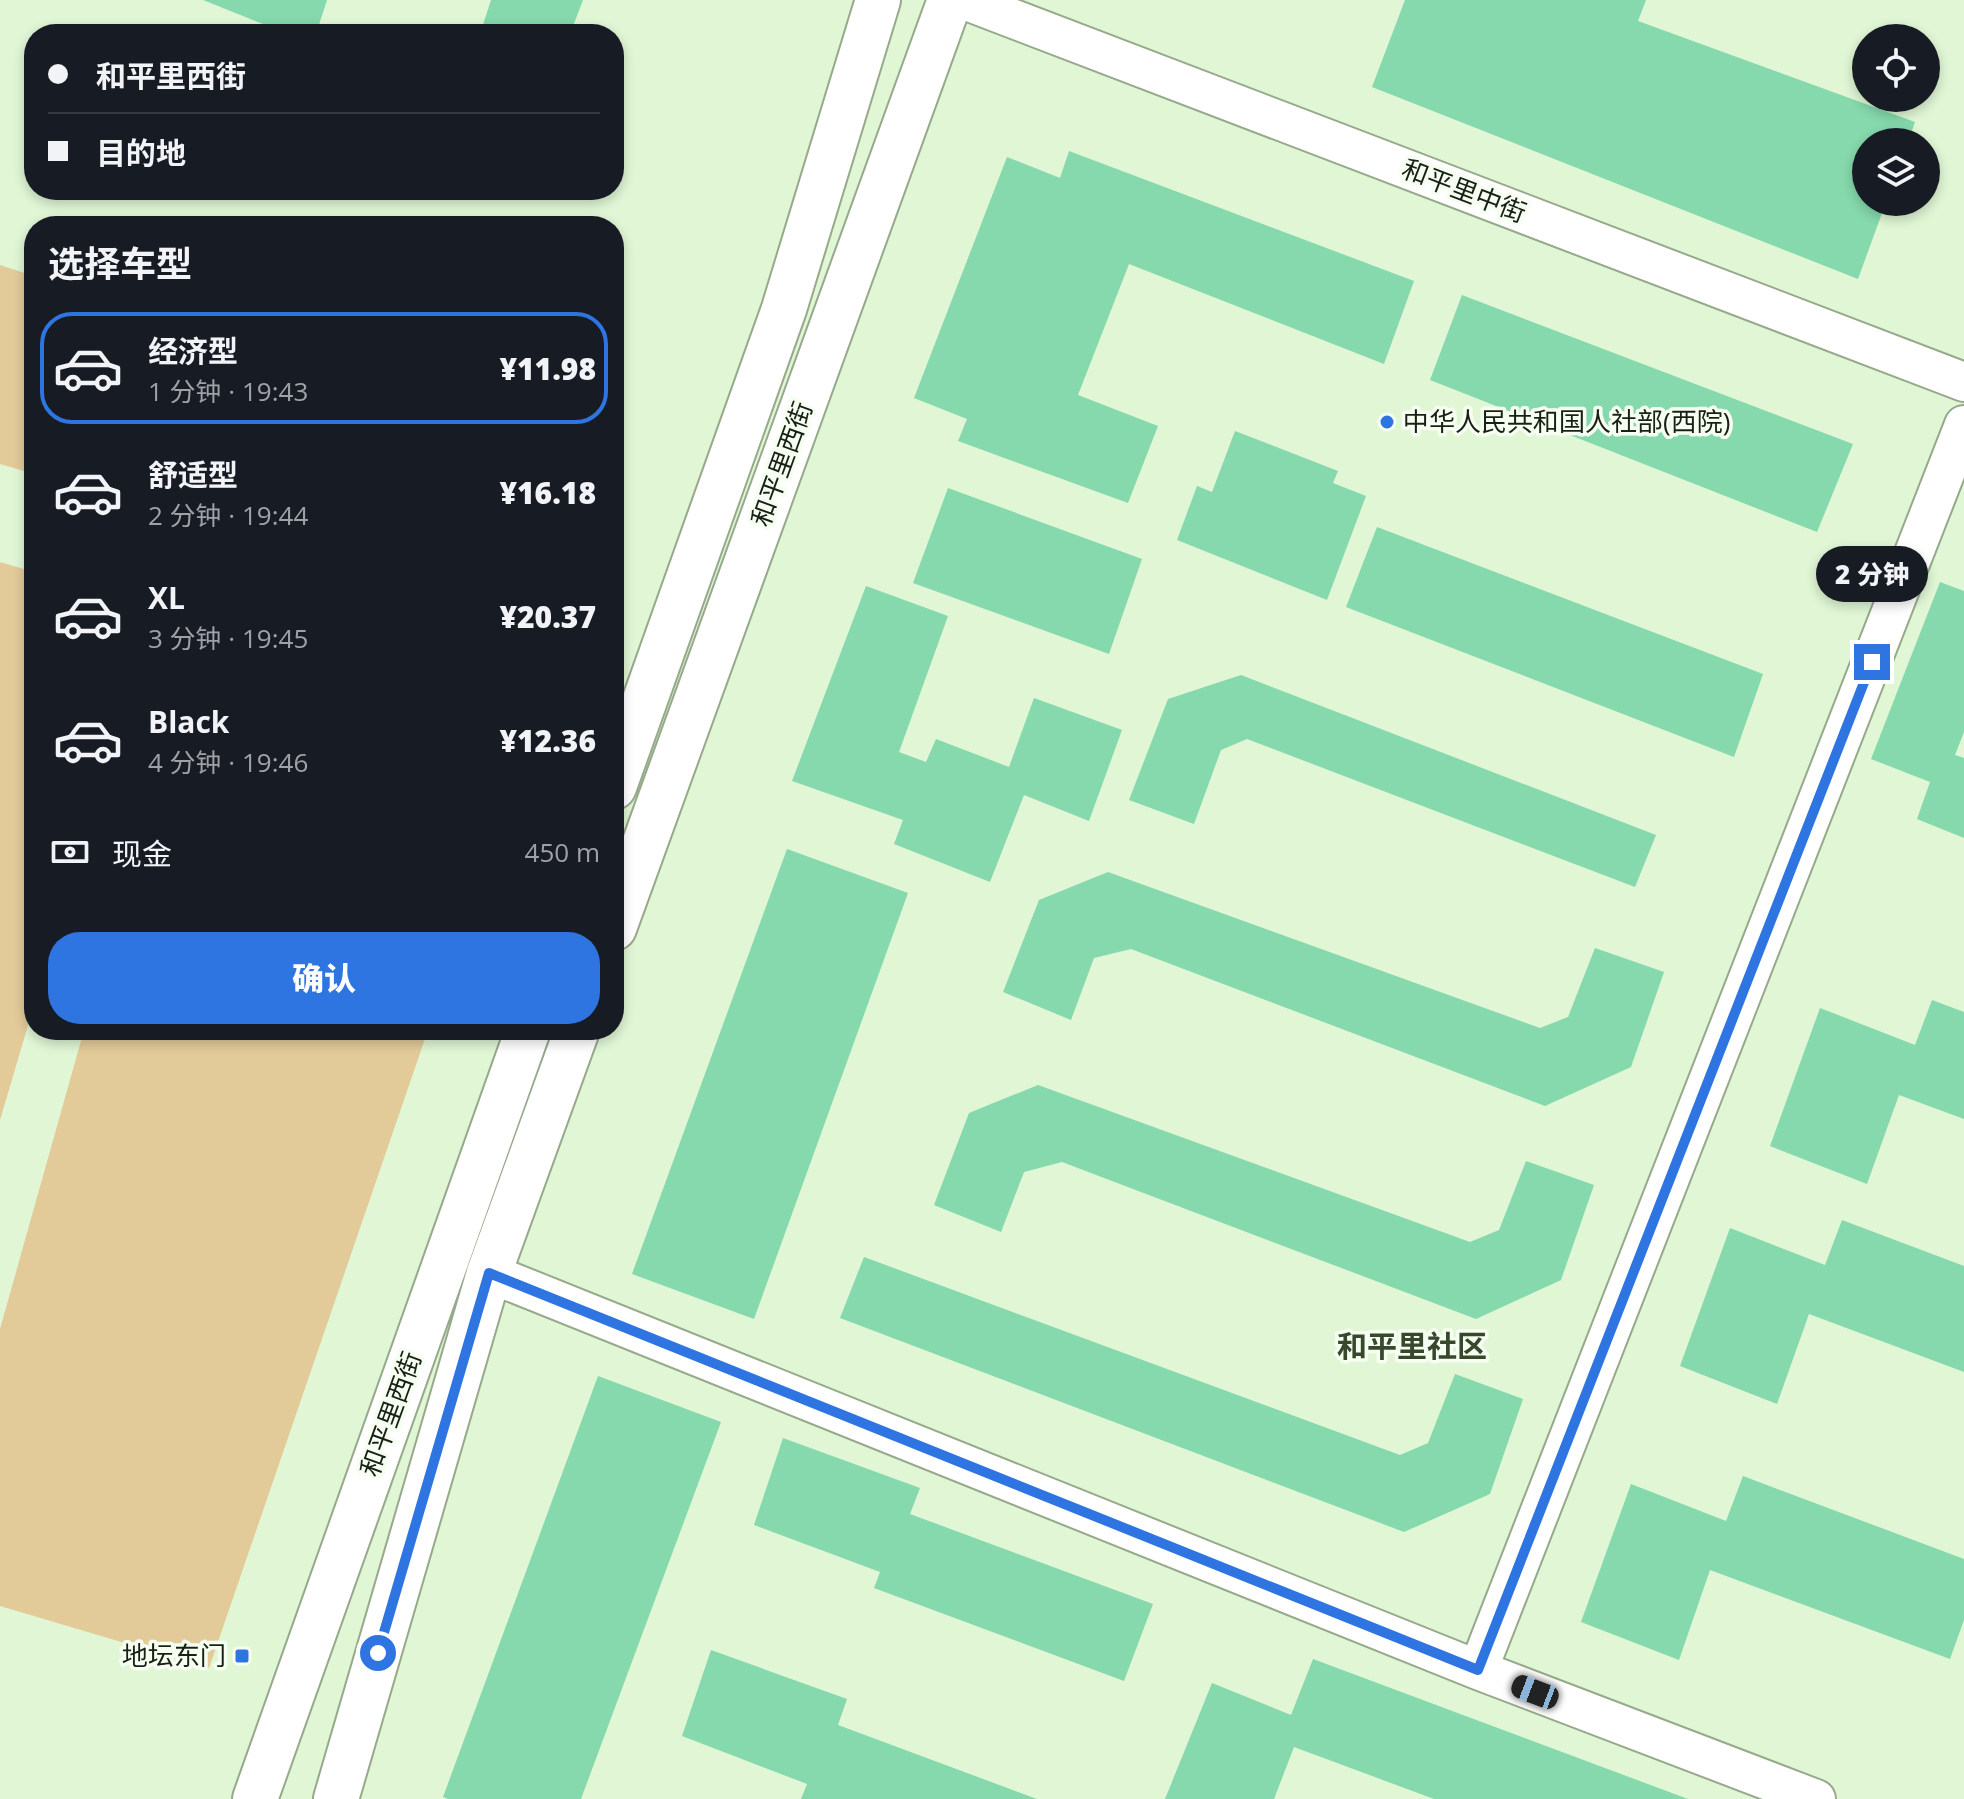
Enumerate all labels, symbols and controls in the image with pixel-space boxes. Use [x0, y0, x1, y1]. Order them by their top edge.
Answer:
map controls [1852, 24, 1940, 216]
button: locate [1852, 24, 1940, 112]
text: 和平里西街 [96, 55, 246, 96]
button: layers [1852, 128, 1940, 216]
text: 目的地 [96, 132, 186, 173]
street label: 和平里中街 [1397, 150, 1531, 230]
text: 选择车型 [48, 239, 192, 288]
text: 经济型 [148, 330, 238, 371]
icon: car [52, 332, 124, 404]
text: ¥11.98 [499, 348, 596, 389]
text: 1 分钟 · 19:43 [148, 373, 308, 409]
street label: 和平里西街 [742, 396, 820, 531]
place label: 中华人民共和国人社部(西院) [1403, 403, 1730, 439]
marker: 中华人民共和国人社部(西院) [1378, 413, 1396, 431]
text: 舒适型 [148, 454, 238, 495]
icon: car [52, 456, 124, 528]
text: ¥16.18 [499, 472, 596, 513]
text: 2 分钟 · 19:44 [148, 497, 308, 533]
callout: 2 分钟 [1816, 546, 1928, 602]
text: 2 分钟 [1835, 556, 1909, 592]
text: XL [148, 577, 185, 618]
icon: car [52, 580, 124, 652]
text: ¥20.37 [499, 596, 596, 637]
text: 3 分钟 · 19:45 [148, 620, 308, 656]
route end [1854, 644, 1890, 680]
text: Black [148, 701, 229, 742]
icon: car [52, 704, 124, 776]
text: ¥12.36 [499, 720, 596, 761]
text: 4 分钟 · 19:46 [148, 744, 308, 780]
icon: cash [48, 830, 92, 874]
text: 现金 [112, 833, 172, 874]
text: 450 m [525, 834, 600, 870]
button: 确认 [48, 932, 600, 1024]
district label: 和平里社区 [1337, 1325, 1487, 1366]
street label: 和平里西街 [351, 1346, 429, 1481]
route start [360, 1635, 396, 1671]
place label: 地坛东门 [122, 1637, 226, 1673]
marker: 地坛东门 [233, 1647, 251, 1665]
car [1508, 1672, 1562, 1712]

